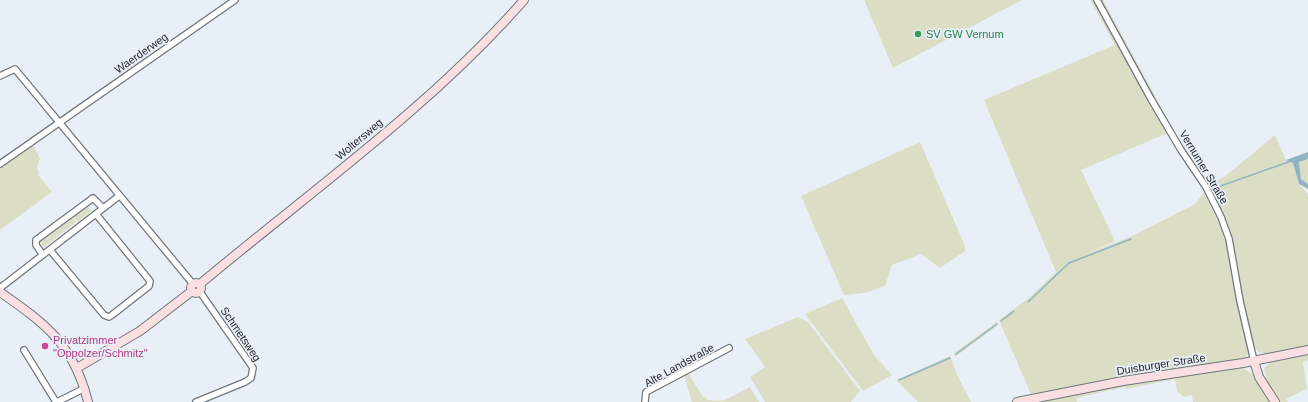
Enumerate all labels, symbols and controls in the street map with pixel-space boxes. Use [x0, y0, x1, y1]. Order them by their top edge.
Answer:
place label: SV GW Vernum [926, 28, 1004, 40]
marker: SV GW Vernum [913, 29, 923, 39]
street label: Waerderweg [112, 30, 170, 76]
street label: Woltersweg [333, 116, 385, 162]
street label: Vernumer Straße [1177, 128, 1231, 206]
street label: Schmetsweg [218, 305, 264, 363]
place label: Privatzimmer "Oppolzer/Schmitz" [53, 334, 148, 359]
marker: Privatzimmer "Oppolzer/Schmitz" [40, 341, 50, 351]
street label: Alte Landstraße [642, 341, 716, 389]
street label: Duisburger Straße [1116, 351, 1206, 377]

